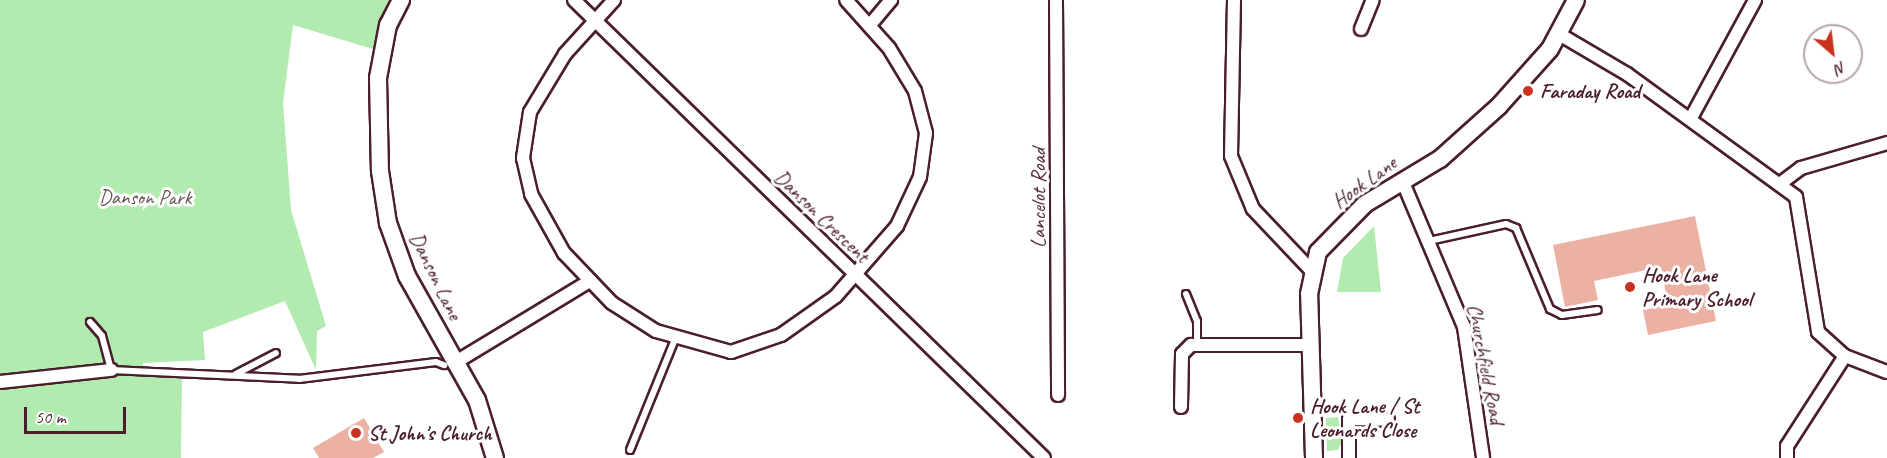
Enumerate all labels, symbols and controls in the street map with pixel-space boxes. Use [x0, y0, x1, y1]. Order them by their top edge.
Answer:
north arrow [1803, 24, 1863, 84]
text: N [1831, 57, 1850, 79]
place label: Faraday Road [1540, 78, 1640, 104]
marker: Faraday Road [1521, 84, 1535, 98]
street label: Lancelot Road [1025, 148, 1051, 248]
street label: Hook Lane [1327, 150, 1401, 214]
street label: Danson Crescent [769, 164, 875, 268]
park label: Danson Park [98, 184, 192, 210]
street label: Danson Lane [404, 228, 468, 324]
place label: Hook Lane Primary School [1642, 262, 1751, 312]
marker: Hook Lane Primary School [1623, 280, 1637, 294]
street label: Churchfield Road [1462, 302, 1510, 426]
place label: Hook Lane / St Leonards Close [1310, 393, 1420, 443]
scale bar [27, 395, 129, 433]
text: 50 m [35, 406, 66, 428]
marker: Hook Lane / St Leonards Close [1291, 411, 1305, 425]
place label: St John's Church [368, 420, 493, 446]
marker: St John's Church [349, 426, 363, 440]

